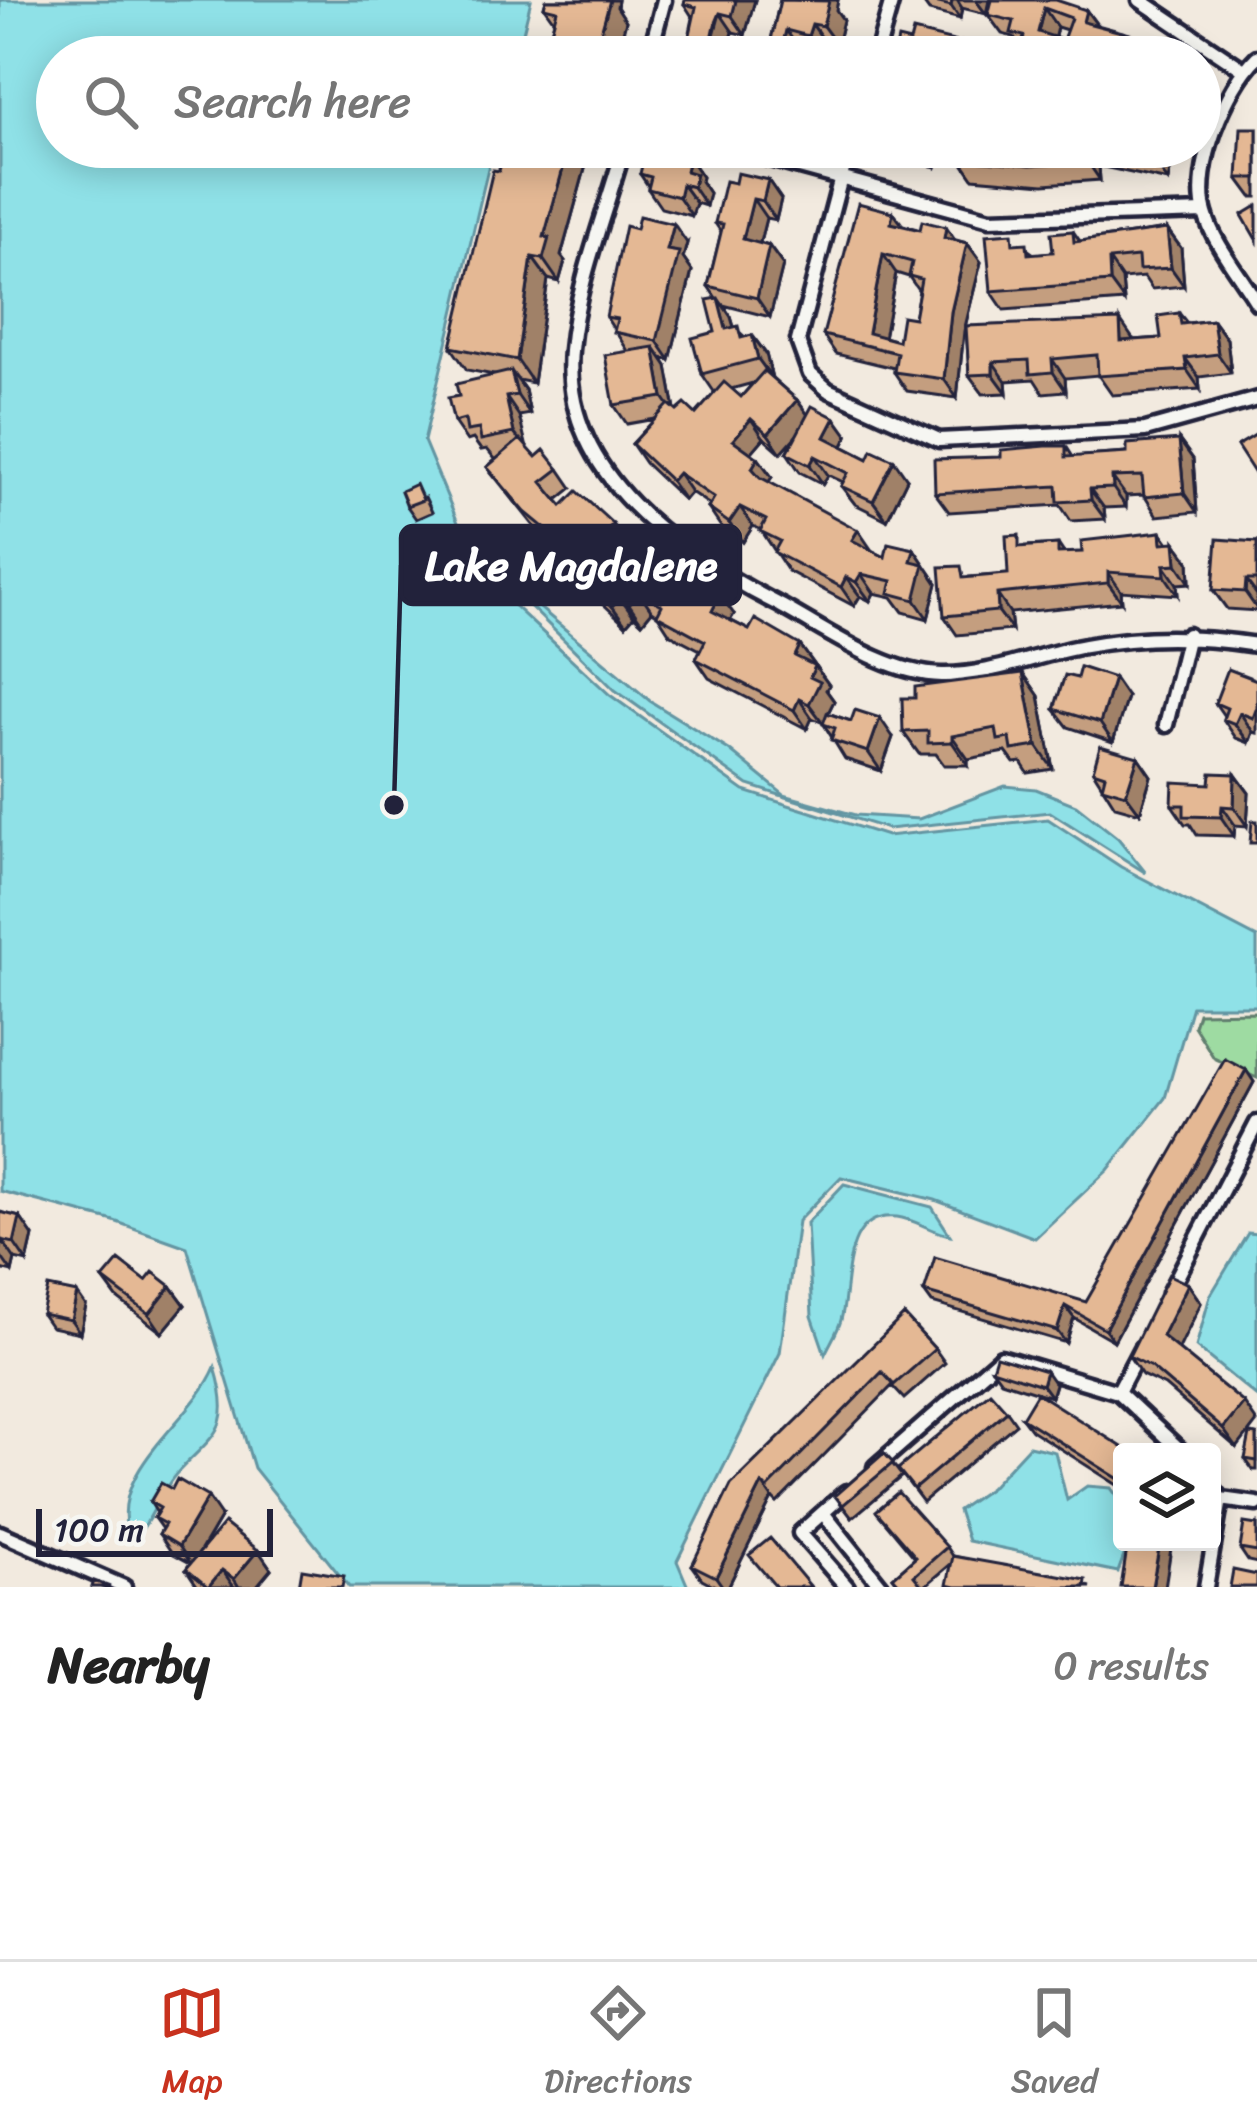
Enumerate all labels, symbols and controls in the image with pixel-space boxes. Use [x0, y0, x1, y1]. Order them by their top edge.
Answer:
search box [36, 36, 1221, 168]
text: Search here [174, 62, 411, 142]
icon: search [78, 69, 144, 135]
callout: Lake Magdalene [401, 526, 740, 604]
text: Lake Magdalene [424, 529, 718, 603]
map controls [1113, 1443, 1221, 1551]
button: layers [1113, 1443, 1221, 1551]
text: 100 m [54, 1501, 144, 1559]
scale bar [36, 1503, 273, 1556]
text: Nearby [48, 1620, 209, 1710]
text: 0 results [1053, 1631, 1209, 1700]
tab: Map [159, 1980, 225, 2110]
tab: Directions [544, 1980, 692, 2110]
tab: Saved [1011, 1980, 1098, 2110]

